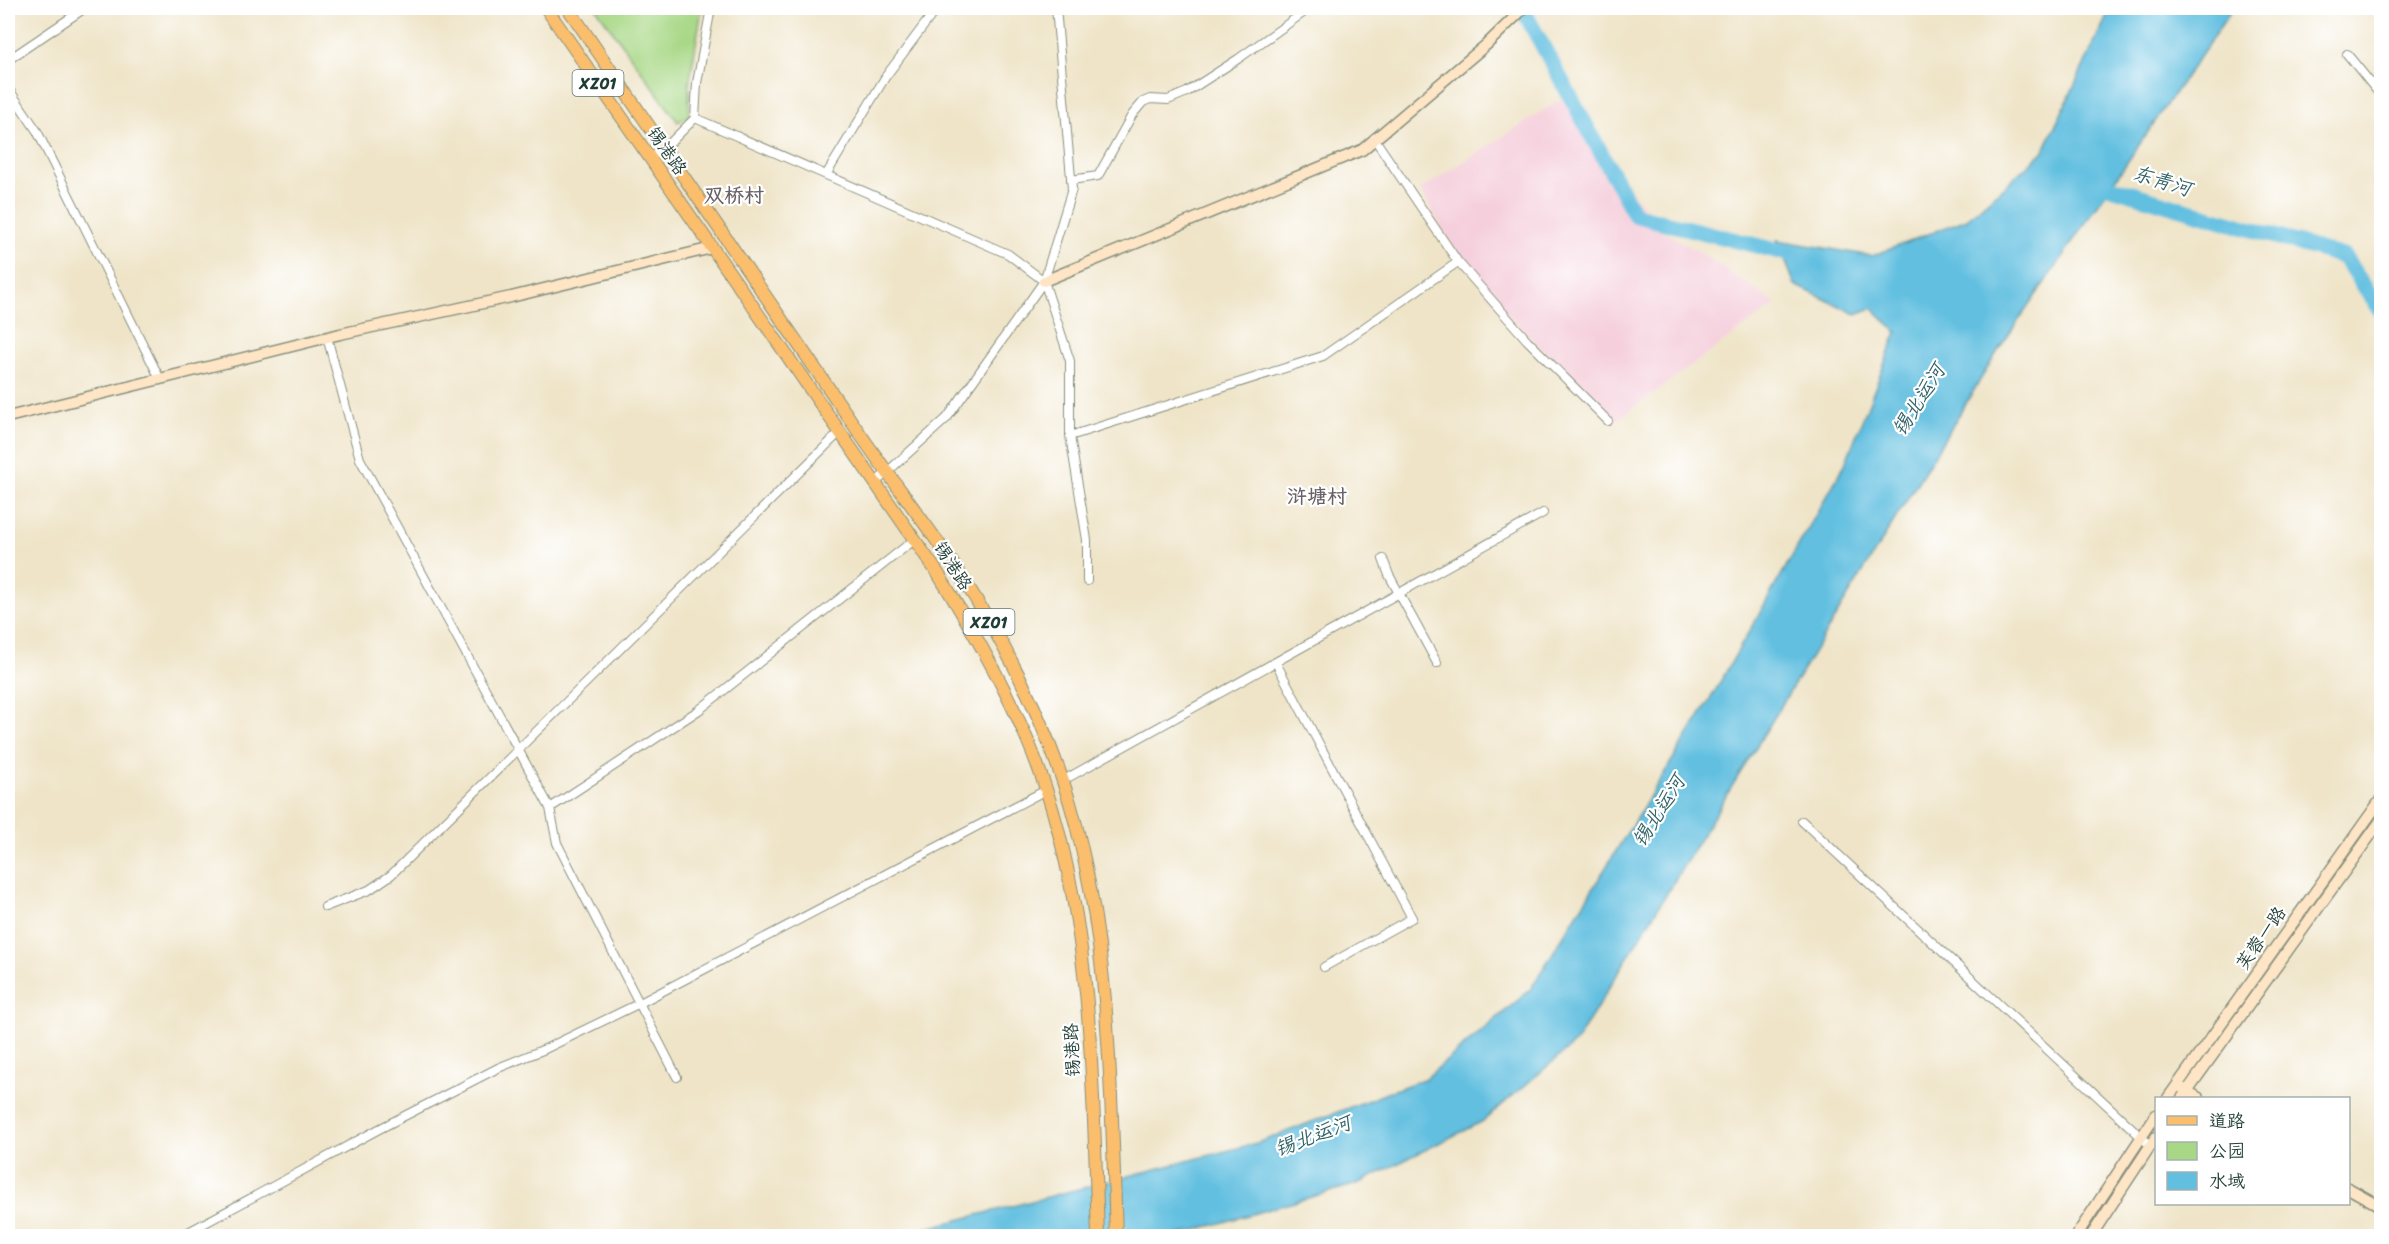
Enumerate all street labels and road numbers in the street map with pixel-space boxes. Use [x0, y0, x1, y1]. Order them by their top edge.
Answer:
road number: XZ01 [572, 70, 624, 96]
street label: 锡港路 [638, 120, 696, 182]
street label: 锡港路 [925, 535, 981, 597]
road number: XZ01 [964, 609, 1014, 635]
street label: 芙蓉一路 [2227, 899, 2295, 977]
street label: 锡港路 [1055, 1022, 1089, 1078]

